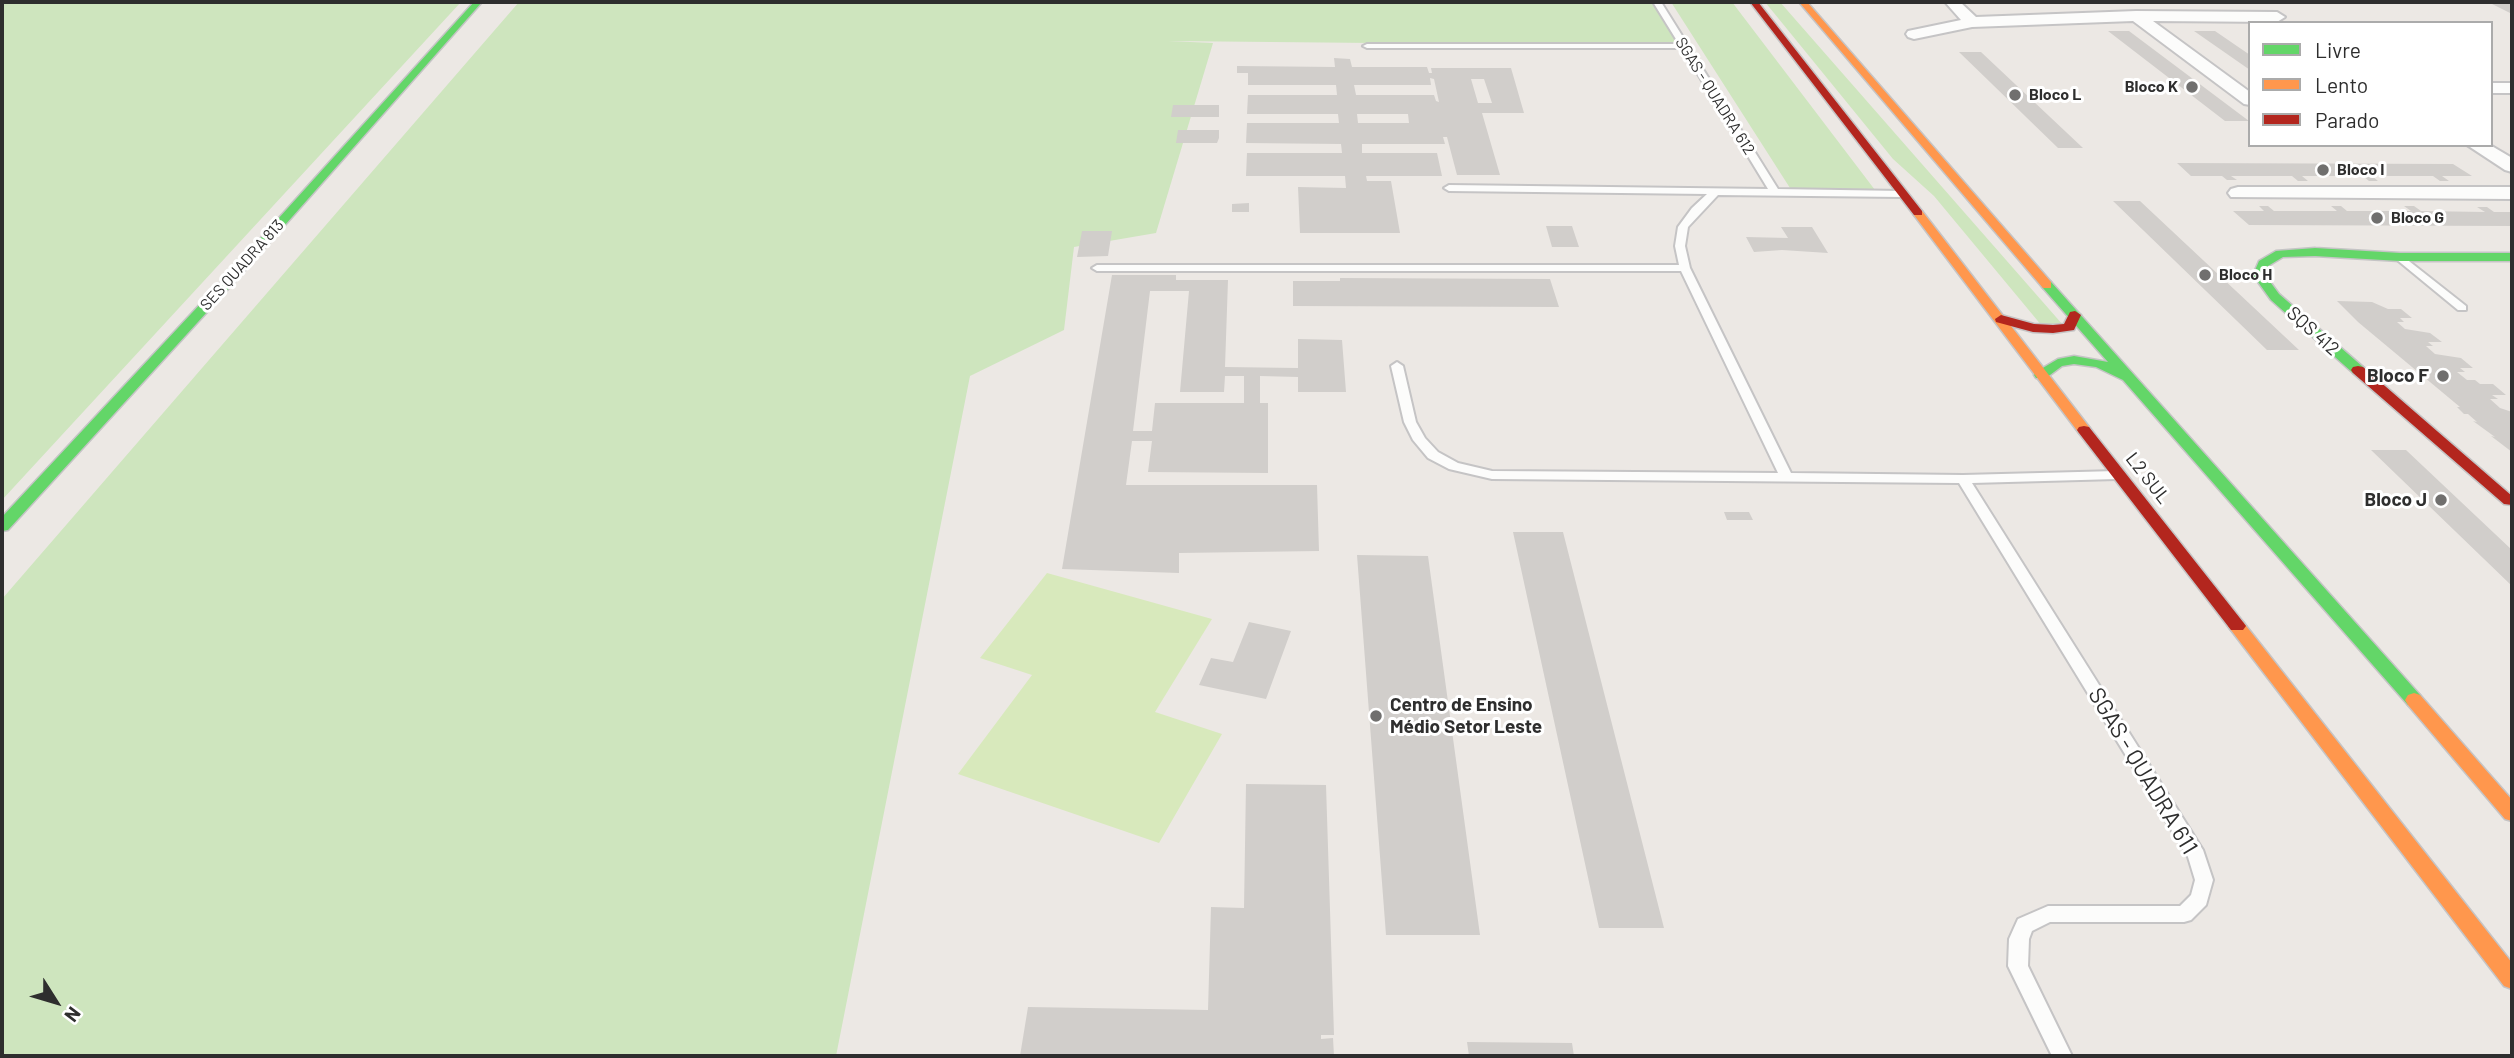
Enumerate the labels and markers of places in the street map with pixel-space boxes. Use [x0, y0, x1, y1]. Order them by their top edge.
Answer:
place label: Bloco K [2125, 77, 2178, 97]
marker: Bloco K [2184, 79, 2200, 95]
place label: Bloco L [2029, 85, 2081, 105]
marker: Bloco L [2007, 87, 2023, 103]
place label: Bloco I [2337, 160, 2385, 180]
marker: Bloco I [2315, 162, 2331, 178]
place label: Bloco G [2391, 208, 2444, 228]
marker: Bloco G [2369, 210, 2385, 226]
place label: Bloco H [2219, 265, 2272, 285]
marker: Bloco H [2197, 267, 2213, 283]
place label: Bloco F [2367, 365, 2429, 387]
marker: Bloco F [2435, 368, 2451, 384]
place label: Bloco J [2364, 489, 2427, 511]
marker: Bloco J [2433, 492, 2449, 508]
place label: Centro de Ensino Médio Setor Leste [1390, 694, 1542, 738]
marker: Centro de Ensino Médio Setor Leste [1368, 708, 1384, 724]

